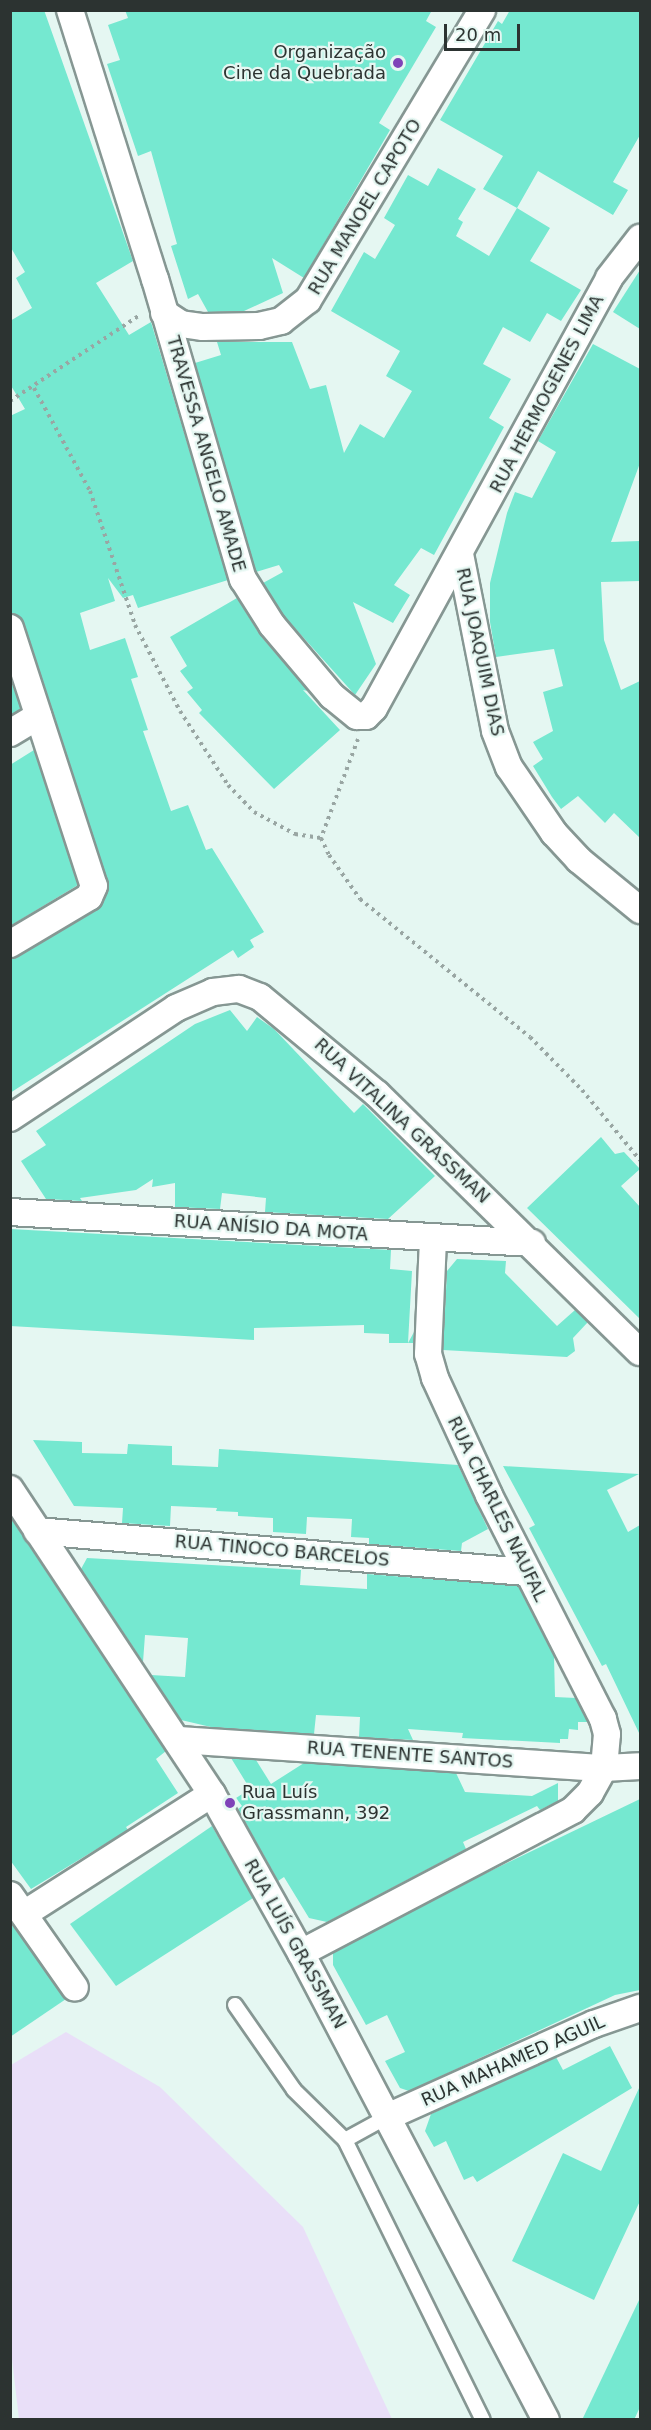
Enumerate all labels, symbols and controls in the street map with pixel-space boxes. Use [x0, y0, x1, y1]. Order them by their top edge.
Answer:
scale bar [447, 12, 524, 50]
text: 20 m [455, 24, 501, 45]
place label: Organização Cine da Quebrada [223, 42, 386, 84]
marker: Organização Cine da Quebrada [391, 56, 405, 70]
street label: RUA MANOEL CAPOTO [304, 115, 426, 299]
street label: RUA HERMOGENES LIMA [486, 291, 608, 497]
street label: TRAVESSA ANGELO AMADE [162, 333, 250, 575]
street label: RUA JOAQUIM DIAS [452, 566, 508, 738]
street label: RUA VITALINA GRASSMAN [310, 1034, 494, 1208]
street label: RUA ANÍSIO DA MOTA [173, 1210, 369, 1246]
street label: RUA CHARLES NAUFAL [443, 1413, 551, 1605]
street label: RUA TINOCO BARCELOS [174, 1531, 390, 1571]
street label: RUA TENENTE SANTOS [306, 1737, 514, 1773]
place label: Rua Luís Grassmann, 392 [242, 1782, 390, 1824]
marker: Rua Luís Grassmann, 392 [223, 1796, 237, 1810]
street label: RUA LUÍS GRASSMAN [239, 1855, 351, 2033]
street label: RUA MAHAMED AGUIL [418, 2011, 608, 2111]

